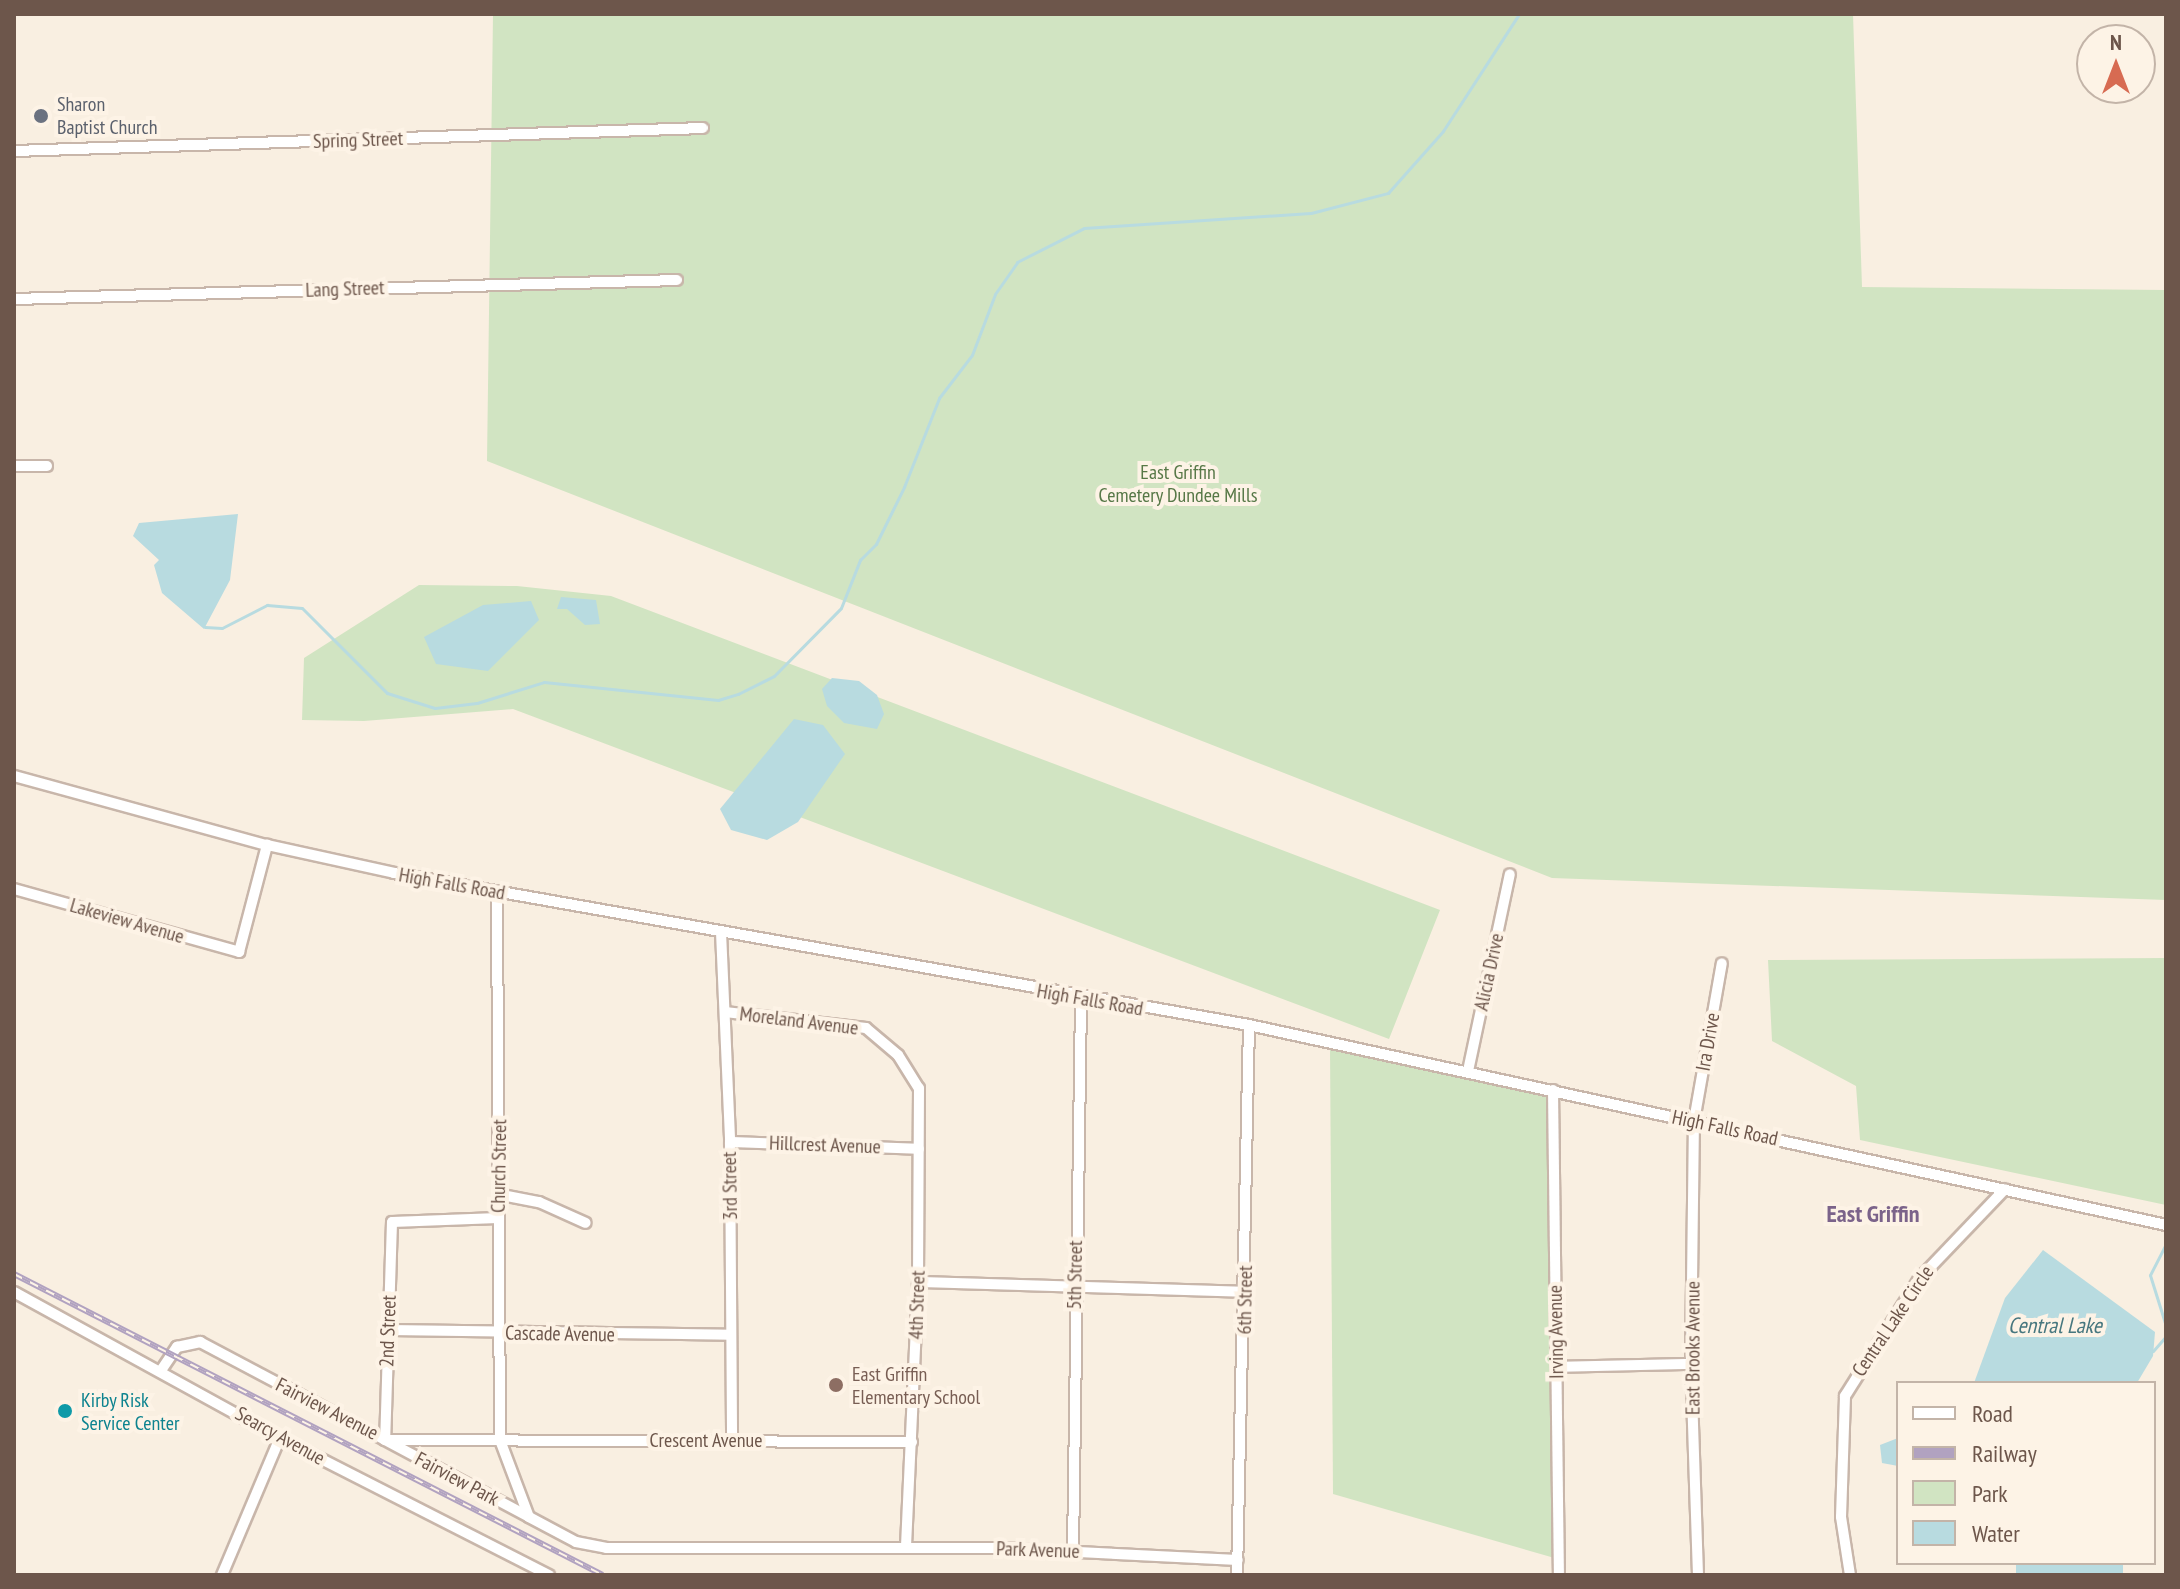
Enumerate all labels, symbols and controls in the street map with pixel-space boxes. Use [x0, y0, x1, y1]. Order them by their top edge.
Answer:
north arrow [2076, 24, 2156, 104]
text: N [2110, 28, 2122, 56]
place label: Sharon Baptist Church [57, 92, 157, 139]
marker: Sharon Baptist Church [32, 107, 50, 125]
street label: Spring Street [313, 126, 403, 154]
street label: Lang Street [305, 276, 385, 302]
park label: East Griffin Cemetery Dundee Mills [1098, 460, 1258, 507]
street label: High Falls Road [397, 863, 507, 905]
street label: Lakeview Avenue [67, 893, 187, 949]
street label: Alicia Drive [1469, 931, 1509, 1013]
street label: High Falls Road [1035, 979, 1145, 1021]
street label: Moreland Avenue [738, 1002, 860, 1040]
street label: Ira Drive [1691, 1011, 1725, 1073]
street label: High Falls Road [1670, 1105, 1780, 1151]
street label: Church Street [486, 1119, 512, 1213]
street label: Hillcrest Avenue [768, 1131, 882, 1159]
street label: 3rd Street [717, 1151, 743, 1221]
district label: East Griffin [1826, 1200, 1920, 1228]
street label: 5th Street [1062, 1240, 1088, 1310]
street label: Central Lake Circle [1847, 1261, 1939, 1381]
street label: 6th Street [1232, 1265, 1258, 1335]
street label: 4th Street [904, 1270, 930, 1340]
street label: East Brooks Avenue [1681, 1281, 1705, 1415]
street label: Irving Avenue [1543, 1285, 1569, 1379]
street label: 2nd Street [375, 1295, 401, 1367]
water label: Central Lake [2008, 1313, 2102, 1339]
street label: Cascade Avenue [505, 1321, 615, 1347]
place label: East Griffin Elementary School [852, 1362, 981, 1409]
street label: Fairview Avenue [271, 1373, 383, 1445]
marker: East Griffin Elementary School [827, 1376, 845, 1394]
legend [1896, 1381, 2156, 1565]
place label: Kirby Risk Service Center [81, 1388, 179, 1435]
text: Road [1972, 1398, 2013, 1429]
street label: Searcy Avenue [231, 1401, 329, 1471]
marker: Kirby Risk Service Center [56, 1402, 74, 1420]
street label: Crescent Avenue [649, 1428, 763, 1452]
text: Railway [1972, 1438, 2037, 1469]
street label: Fairview Park [411, 1447, 503, 1511]
text: Park [1972, 1478, 2008, 1509]
text: Water [1972, 1518, 2020, 1549]
street label: Park Avenue [995, 1537, 1081, 1563]

